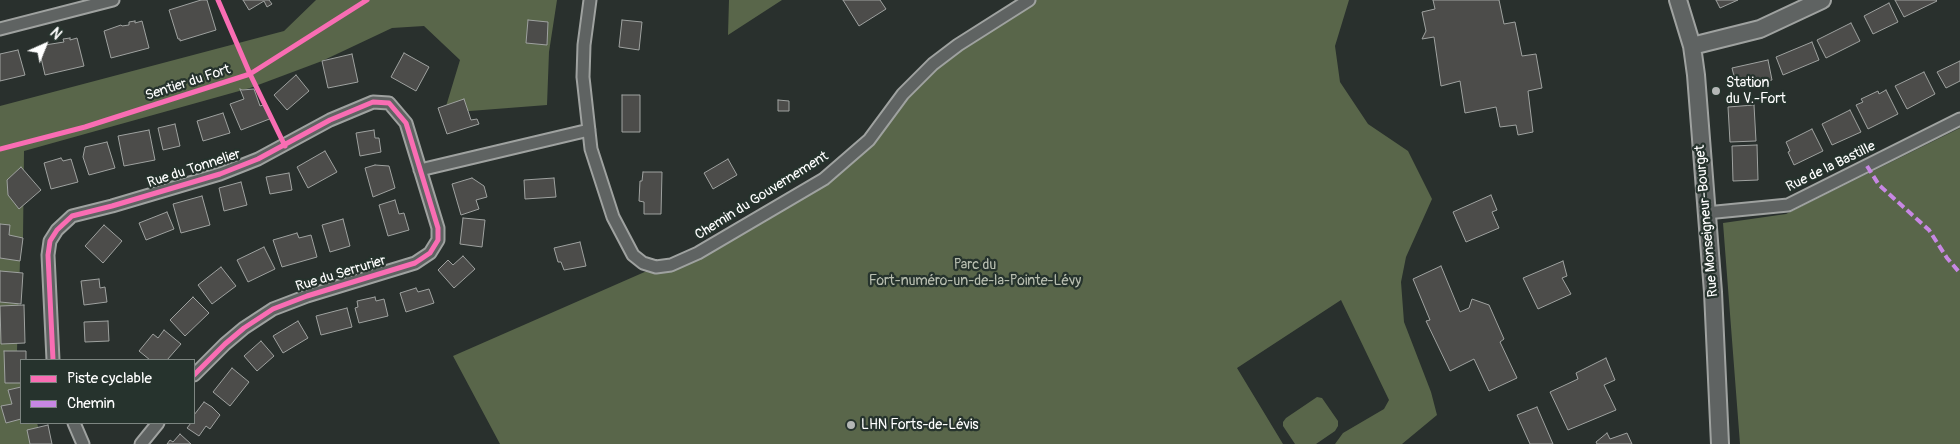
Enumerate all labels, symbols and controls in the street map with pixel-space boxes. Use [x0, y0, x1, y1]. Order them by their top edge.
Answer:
north arrow [20, 20, 70, 70]
text: N [46, 24, 65, 43]
street label: Sentier du Fort [143, 61, 233, 105]
place label: Station du V.-Fort [1726, 75, 1786, 108]
marker: Station du V.-Fort [1710, 85, 1722, 97]
street label: Rue de la Bastille [1784, 138, 1878, 196]
street label: Rue Monseigneur-Bourget [1692, 144, 1722, 298]
street label: Rue du Tonnelier [145, 146, 243, 192]
street label: Chemin du Gouvernement [692, 148, 832, 244]
street label: Rue du Serrurier [294, 252, 388, 296]
park label: Parc du Fort-numéro-un-de-la-Pointe-Lévy [869, 257, 1081, 290]
legend [20, 359, 195, 424]
text: Piste cyclable [67, 369, 152, 388]
text: Chemin [67, 394, 115, 413]
place label: LHN Forts-de-Lévis [861, 417, 979, 433]
marker: LHN Forts-de-Lévis [845, 419, 857, 431]

